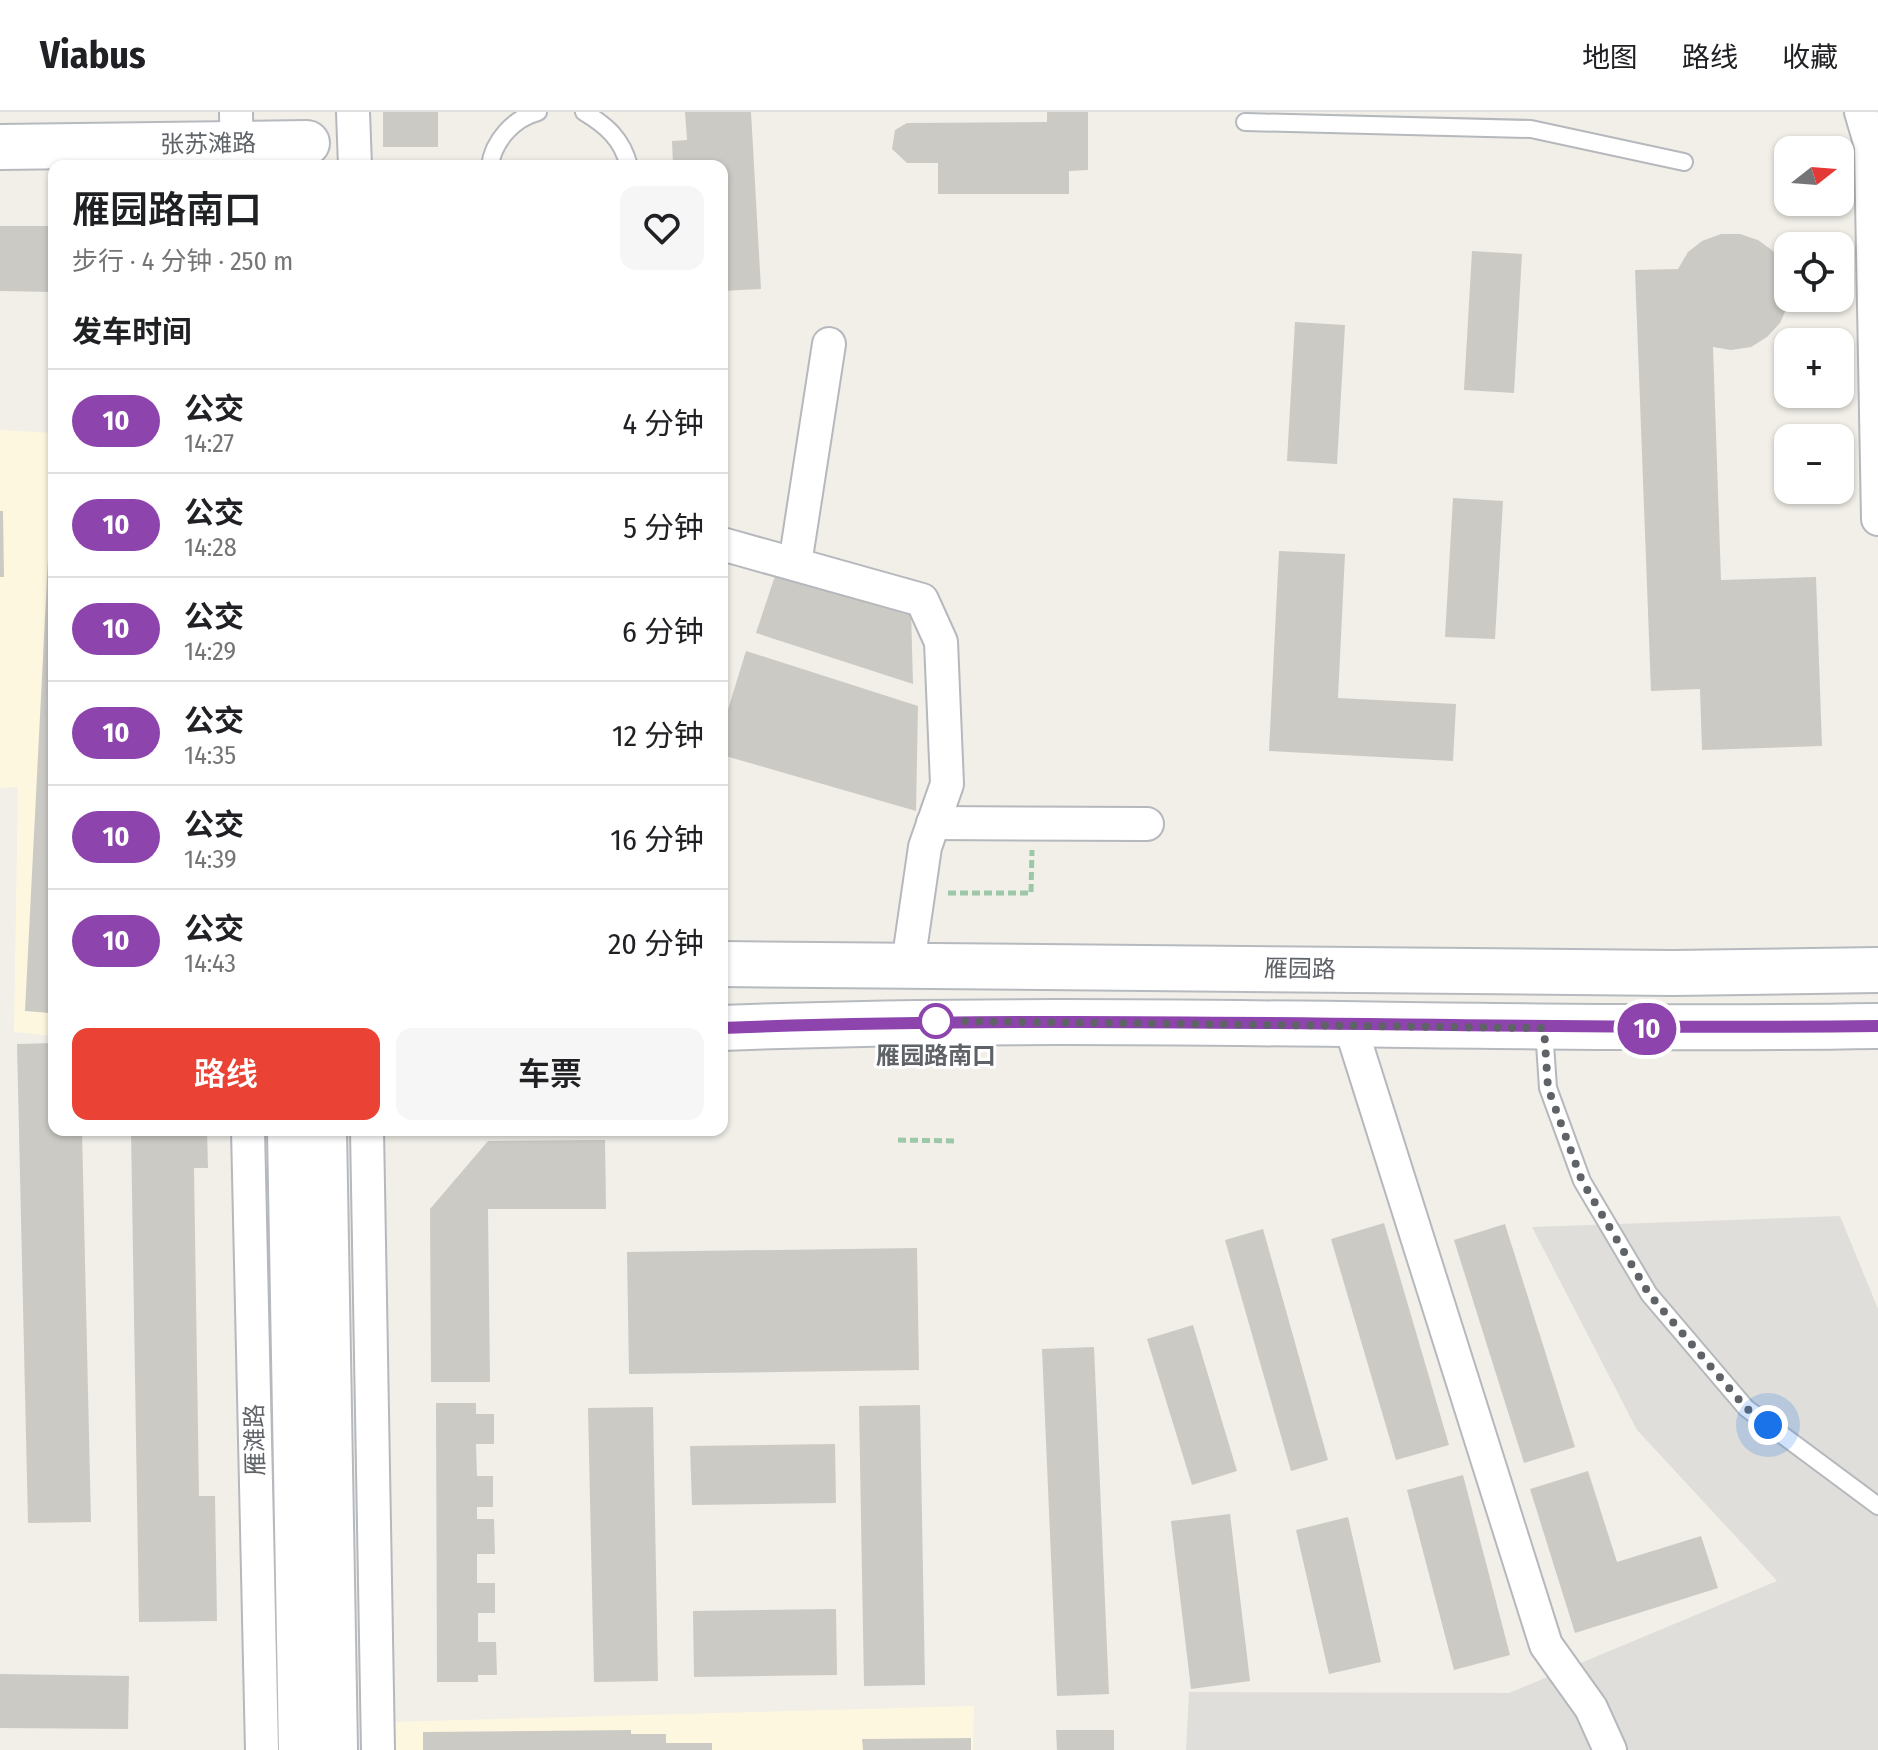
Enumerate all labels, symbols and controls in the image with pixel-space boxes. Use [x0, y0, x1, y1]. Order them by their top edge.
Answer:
text: Viabus [40, 32, 146, 78]
text: 地图 [1582, 41, 1638, 74]
text: 路线 [1682, 41, 1738, 74]
text: 收藏 [1782, 41, 1838, 74]
street label: 张苏滩路 [160, 129, 256, 159]
north arrow [1774, 136, 1854, 216]
map controls [1774, 136, 1854, 504]
button: heart [620, 186, 704, 270]
text: 雁园路南口 [72, 187, 262, 233]
button: locate [1774, 232, 1854, 312]
text: 步行 · 4 分钟 · 250 m [72, 246, 293, 277]
text: 发车时间 [72, 314, 192, 350]
button: + [1774, 328, 1854, 408]
text: 公交 [184, 391, 244, 427]
text: 10 [102, 404, 130, 437]
text: 4 分钟 [622, 406, 704, 442]
button: − [1774, 424, 1854, 504]
text: 14:27 [184, 428, 234, 459]
text: 公交 [184, 495, 244, 531]
text: 10 [102, 508, 130, 541]
text: 5 分钟 [623, 510, 704, 546]
text: 14:28 [184, 532, 237, 563]
text: 公交 [184, 599, 244, 635]
text: 10 [102, 612, 130, 645]
text: 6 分钟 [622, 614, 704, 650]
text: 14:29 [184, 636, 236, 667]
text: 公交 [184, 703, 244, 739]
text: 10 [102, 716, 130, 749]
text: 12 分钟 [612, 718, 704, 754]
text: 14:35 [184, 740, 236, 771]
text: 公交 [184, 807, 244, 843]
text: 10 [102, 820, 130, 853]
text: 16 分钟 [610, 822, 704, 858]
text: 14:39 [184, 844, 237, 875]
text: 公交 [184, 911, 244, 947]
text: 10 [102, 924, 130, 957]
text: 20 分钟 [608, 926, 704, 962]
text: 14:43 [184, 948, 236, 979]
street label: 雁园路 [1264, 954, 1336, 984]
line badge: 10 [1611, 1003, 1683, 1055]
marker: 雁园路南口 [919, 1004, 953, 1038]
text: 10 [1633, 1012, 1661, 1045]
button: 路线 [72, 1028, 380, 1120]
button: 车票 [396, 1028, 704, 1120]
place label: 雁园路南口 [876, 1042, 996, 1070]
street label: 雁滩路 [240, 1404, 270, 1476]
your location [1748, 1405, 1788, 1445]

